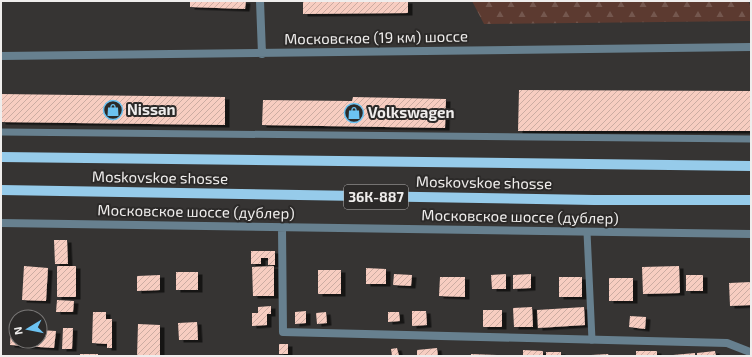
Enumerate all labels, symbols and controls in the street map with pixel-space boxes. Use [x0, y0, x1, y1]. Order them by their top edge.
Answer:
street label: Московское (19 км) шоссе [284, 26, 468, 48]
shop icon: Nissan [102, 99, 124, 121]
place label: Nissan [127, 100, 175, 118]
shop icon: Volkswagen [343, 102, 365, 124]
place label: Volkswagen [368, 103, 454, 121]
street label: Moskovskoe shosse [92, 167, 228, 187]
street label: Moskovskoe shosse [416, 172, 552, 192]
road number: 36К-887 [344, 185, 408, 209]
street label: Московское шоссе (дублер) [97, 200, 295, 223]
street label: Московское шоссе (дублер) [421, 205, 619, 228]
north arrow [8, 309, 48, 349]
text: N [11, 326, 25, 336]

